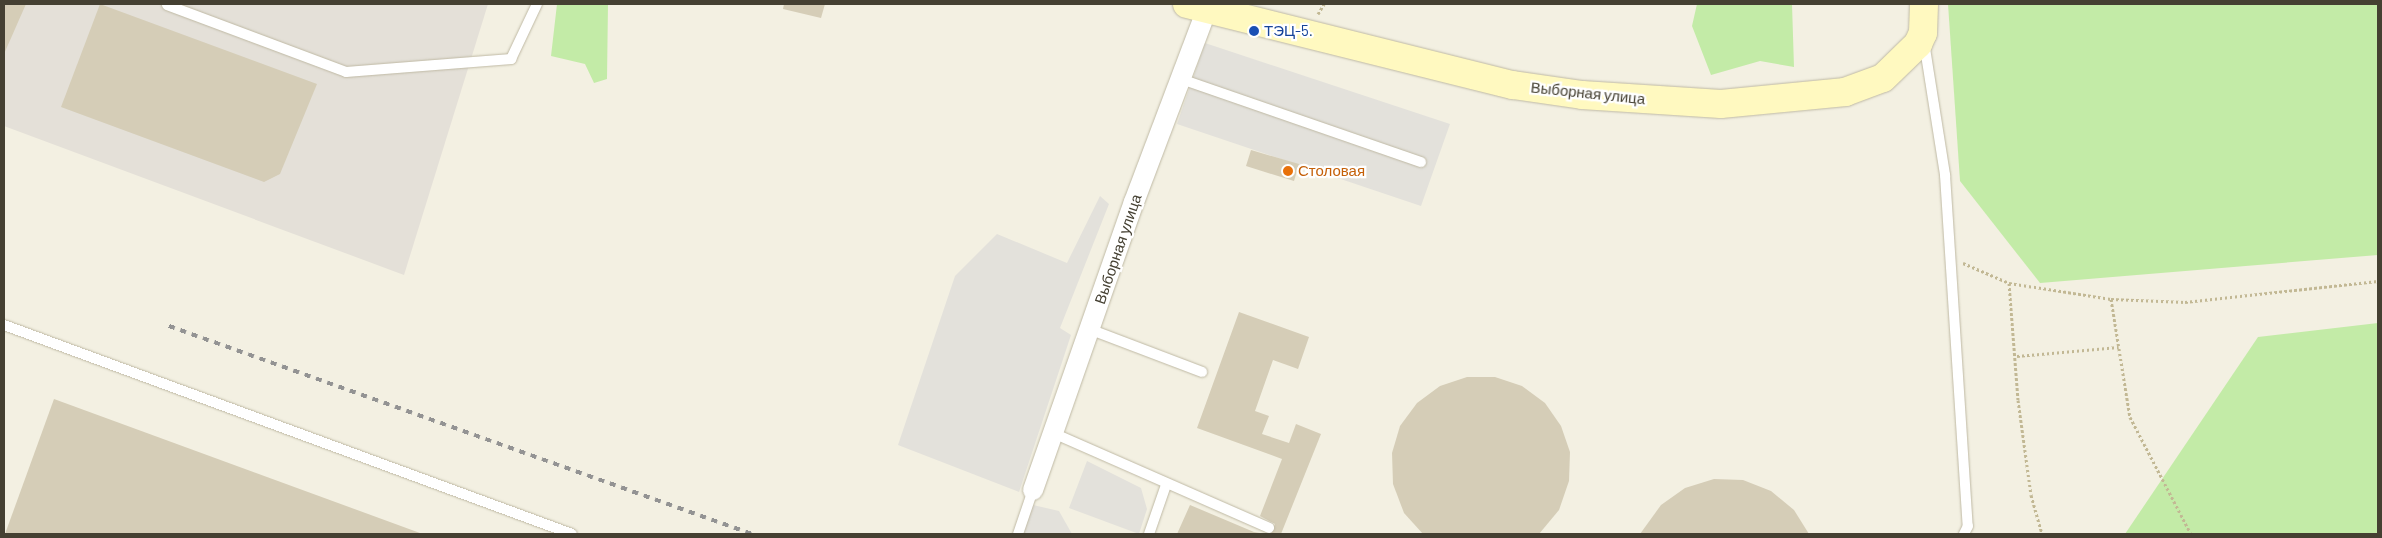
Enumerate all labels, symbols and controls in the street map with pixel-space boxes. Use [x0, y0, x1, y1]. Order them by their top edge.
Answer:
place label: ТЭЦ-5. [1264, 22, 1313, 40]
marker: ТЭЦ-5. [1248, 25, 1260, 37]
street label: Выборная улица [1530, 78, 1646, 108]
place label: Столовая [1298, 162, 1365, 180]
marker: Столовая [1282, 165, 1294, 177]
street label: Выборная улица [1091, 192, 1145, 306]

